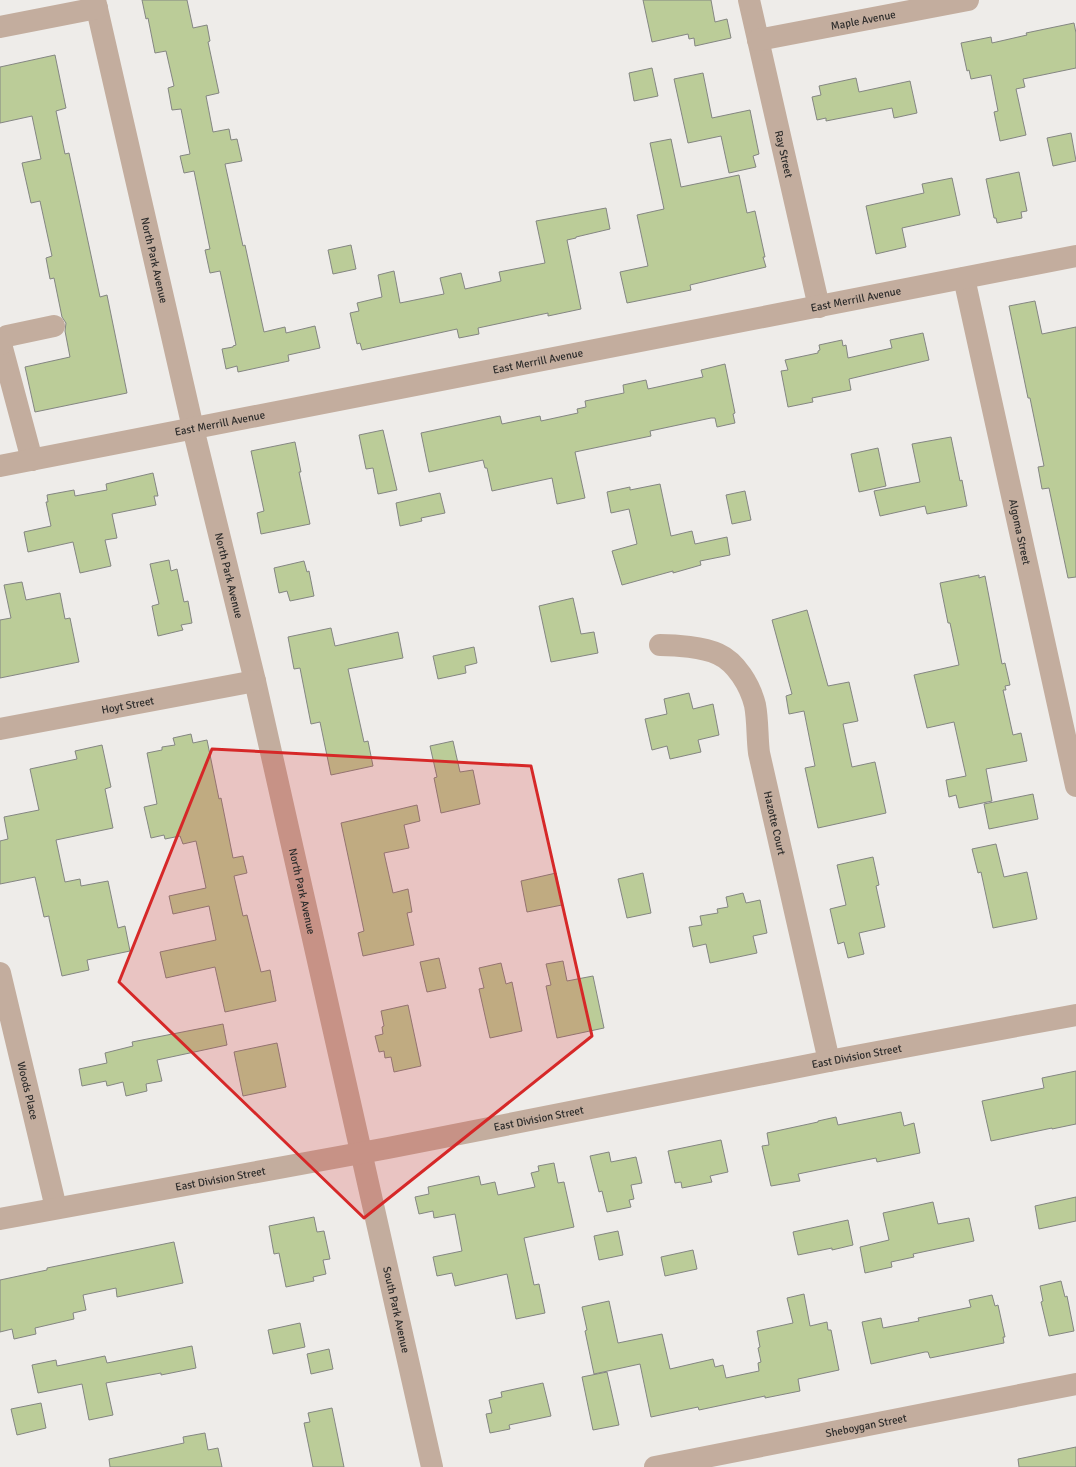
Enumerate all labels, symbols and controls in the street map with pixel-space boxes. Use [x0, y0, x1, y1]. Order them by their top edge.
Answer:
street label: Maple Avenue [830, 8, 897, 33]
street label: Ray Street [772, 129, 795, 179]
street label: North Park Avenue [138, 216, 170, 305]
street label: East Merrill Avenue [810, 284, 902, 315]
street label: East Merrill Avenue [492, 346, 584, 377]
street label: East Merrill Avenue [174, 408, 266, 439]
street label: Algoma Street [1006, 498, 1033, 566]
street label: North Park Avenue [212, 531, 245, 620]
street label: Hoyt Street [100, 694, 155, 717]
street label: Hazotte Court [761, 790, 788, 857]
street label: North Park Avenue [286, 847, 318, 936]
street label: East Division Street [811, 1042, 903, 1071]
street label: Woods Place [14, 1061, 41, 1121]
street label: East Division Street [493, 1104, 585, 1134]
street label: East Division Street [174, 1165, 267, 1194]
street label: South Park Avenue [380, 1265, 412, 1354]
street label: Sheboygan Street [824, 1412, 908, 1440]

